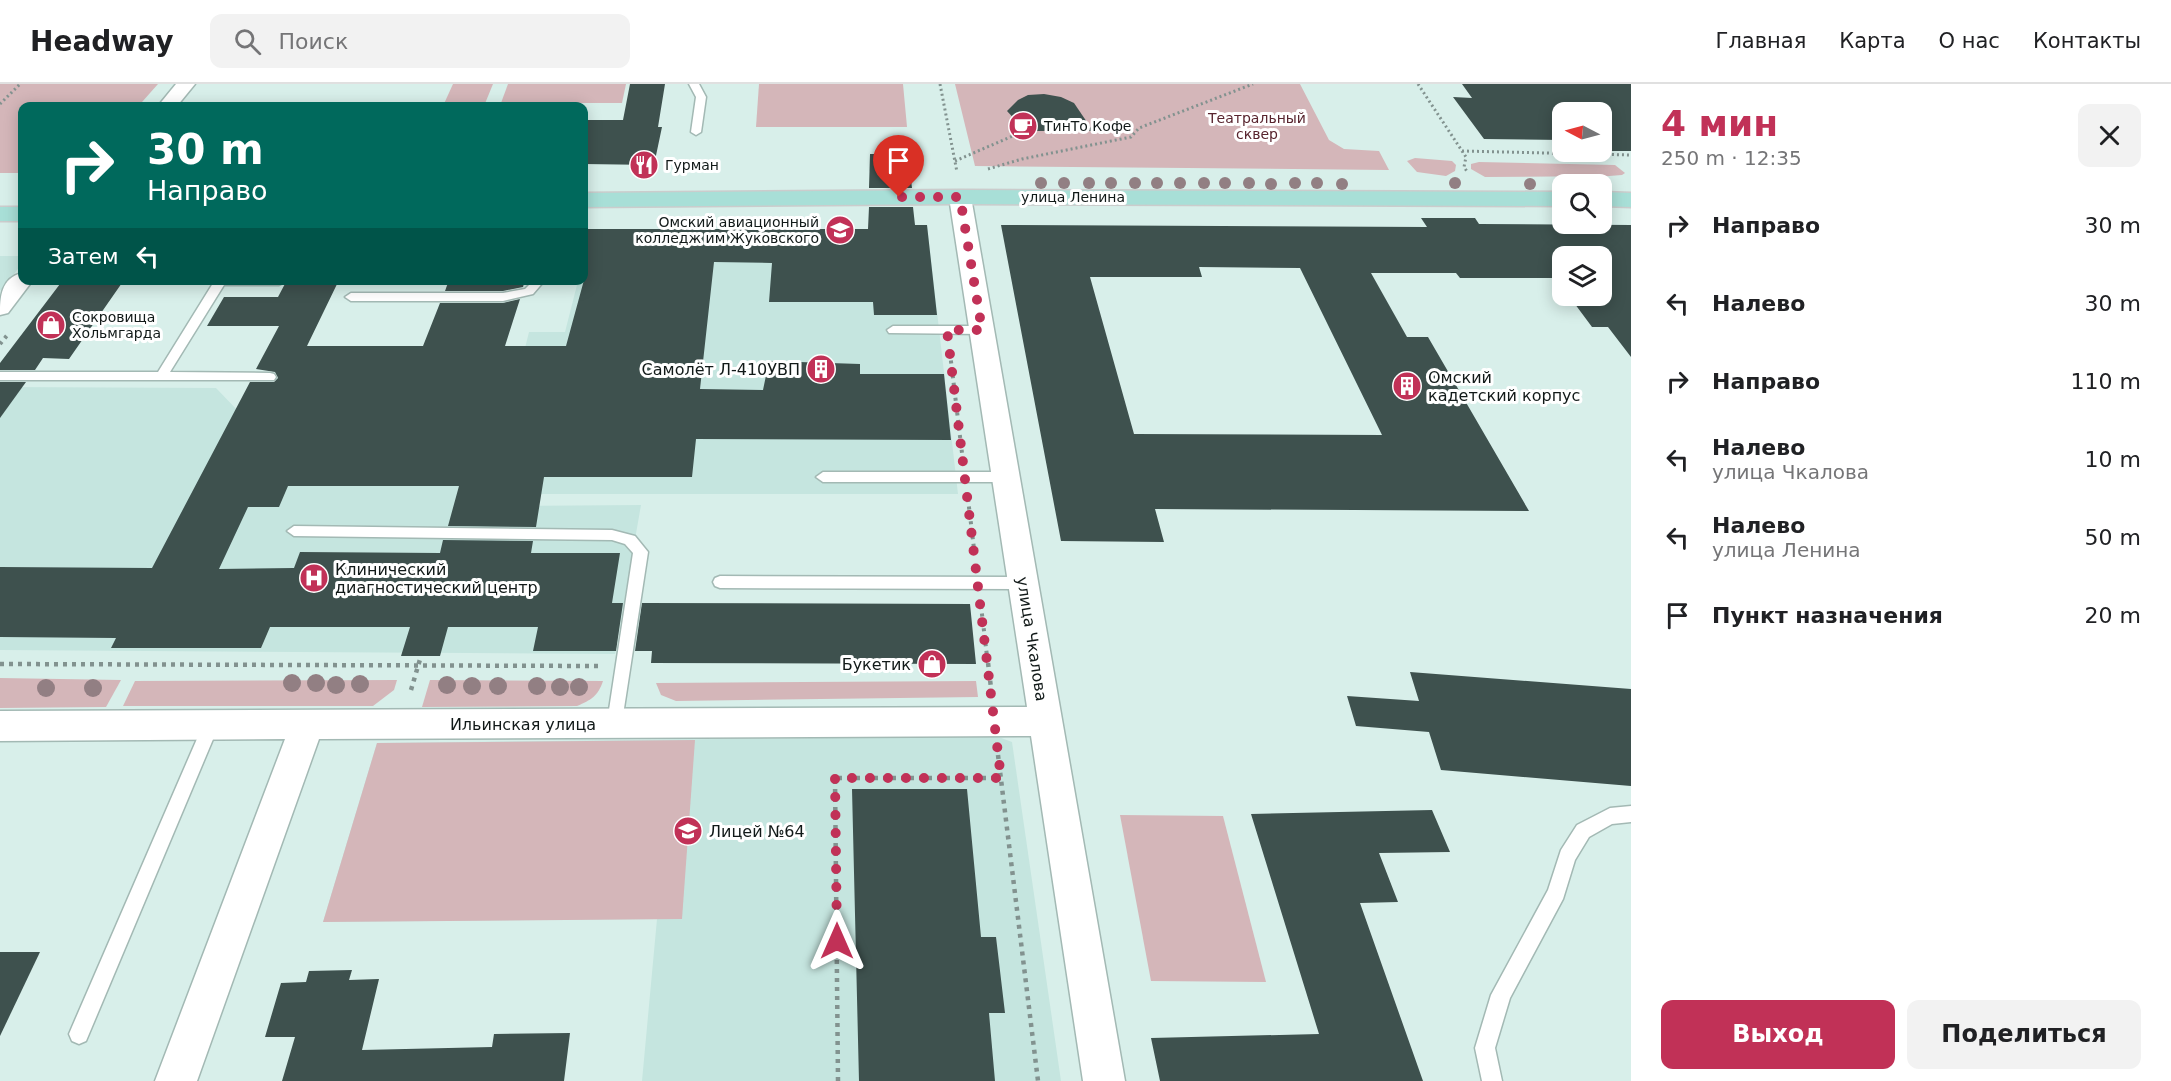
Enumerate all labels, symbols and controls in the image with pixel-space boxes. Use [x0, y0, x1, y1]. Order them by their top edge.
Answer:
search box [210, 14, 630, 68]
text: Headway [30, 25, 174, 58]
icon: search [231, 25, 264, 58]
text: Поиск [279, 29, 348, 54]
text: Главная [1716, 29, 1806, 53]
text: Карта [1839, 29, 1906, 53]
text: О нас [1939, 29, 2000, 53]
text: Контакты [2033, 29, 2141, 53]
north arrow [1552, 102, 1612, 162]
map controls [1552, 102, 1612, 306]
text: 4 мин [1661, 103, 1778, 144]
button: close [2078, 104, 2141, 167]
cafe icon: ТинТо Кофе [1007, 110, 1039, 142]
park label: Театральный сквер [1207, 110, 1306, 142]
place label: ТинТо Кофе [1043, 118, 1131, 134]
text: 30 m [147, 125, 264, 174]
icon: right [48, 126, 126, 204]
pin [873, 135, 924, 197]
icon: arrive [882, 144, 915, 177]
text: 250 m · 12:35 [1661, 146, 1802, 170]
restaurant icon: Гурман [628, 149, 660, 181]
place label: Гурман [665, 157, 719, 173]
button: search [1552, 174, 1612, 234]
text: Направо [147, 175, 268, 206]
street label: улица Ленина [1021, 189, 1125, 205]
icon: right [1661, 209, 1694, 242]
text: Направо [1712, 213, 1820, 238]
text: 30 m [2085, 213, 2141, 238]
place label: Омский авиационный колледж им Жуковского [635, 214, 819, 246]
school or university icon: Омский авиационный колледж им Жуковского [824, 214, 856, 246]
icon: left [131, 240, 164, 273]
text: Затем [48, 244, 119, 269]
button: layers [1552, 246, 1612, 306]
icon: left [1661, 287, 1694, 320]
text: Налево [1712, 291, 1805, 316]
text: 30 m [2085, 291, 2141, 316]
shop icon: Сокровища Хольмгарда [35, 309, 67, 341]
place label: Сокровища Хольмгарда [72, 309, 161, 341]
building icon: Самолёт Л-410УВП [805, 353, 837, 385]
place label: Самолёт Л-410УВП [642, 360, 800, 379]
icon: right [1661, 365, 1694, 398]
place label: Омский кадетский корпус [1428, 368, 1580, 405]
text: Направо [1712, 369, 1820, 394]
text: 110 m [2071, 369, 2141, 394]
building icon: Омский кадетский корпус [1391, 370, 1423, 402]
text: Налево [1712, 435, 1805, 460]
icon: left [1661, 443, 1694, 476]
text: 10 m [2085, 447, 2141, 472]
text: улица Чкалова [1712, 460, 1869, 484]
text: Налево [1712, 513, 1805, 538]
icon: left [1661, 521, 1694, 554]
text: 50 m [2085, 525, 2141, 550]
text: улица Ленина [1712, 538, 1861, 562]
place label: Клинический диагностический центр [335, 560, 538, 597]
hospital icon: Клинический диагностический центр [298, 562, 330, 594]
street label: улица Чкалова [1013, 576, 1051, 702]
icon: arrive [1661, 599, 1694, 632]
text: Пункт назначения [1712, 603, 1943, 628]
text: 20 m [2085, 603, 2141, 628]
shop icon: Букетик [916, 648, 948, 680]
place label: Букетик [842, 655, 911, 674]
street label: Ильинская улица [450, 715, 596, 734]
school or university icon: Лицей №64 [672, 815, 704, 847]
place label: Лицей №64 [709, 822, 805, 841]
position arrow [805, 909, 869, 973]
button: Выход [1661, 1000, 1895, 1069]
button: Поделиться [1907, 1000, 2141, 1069]

